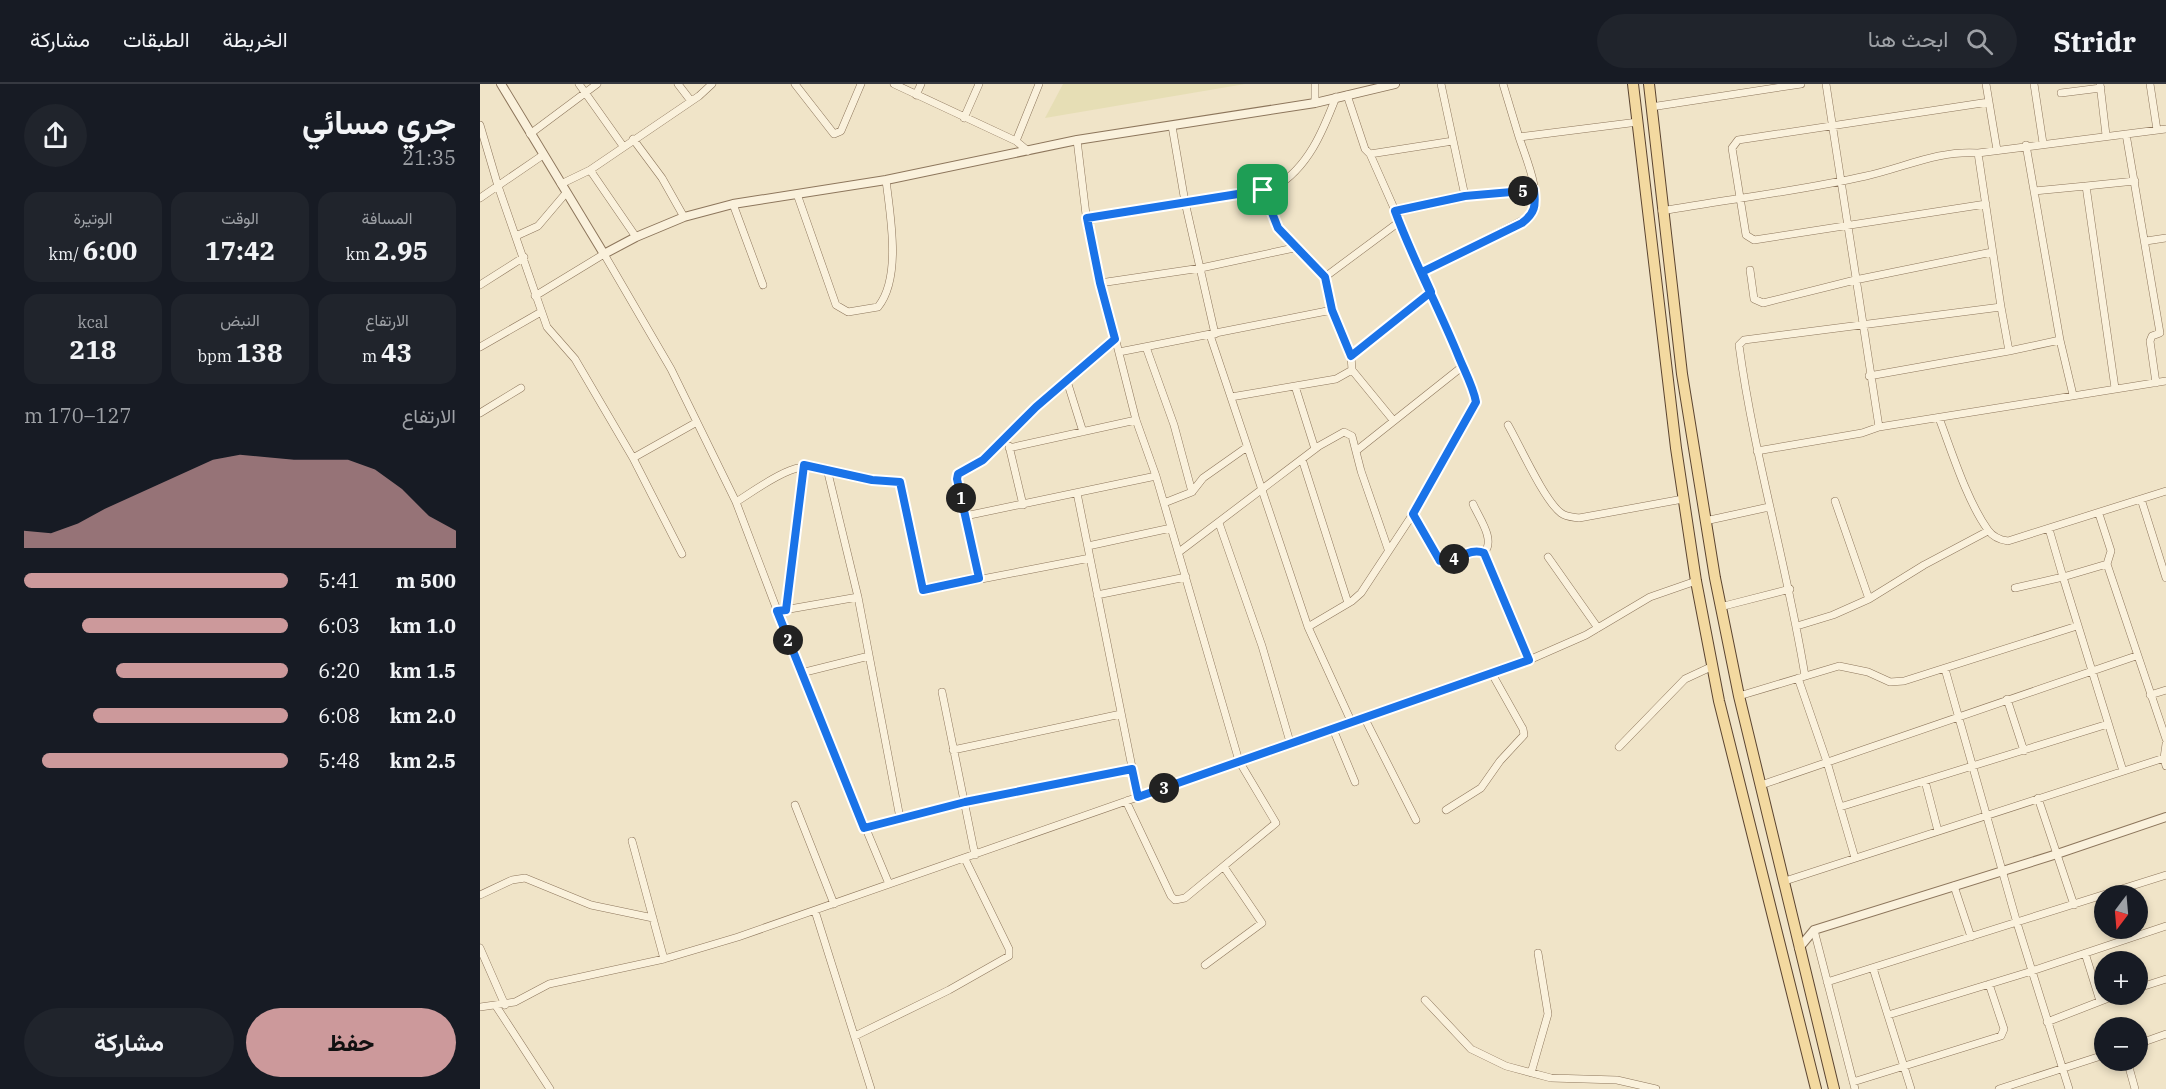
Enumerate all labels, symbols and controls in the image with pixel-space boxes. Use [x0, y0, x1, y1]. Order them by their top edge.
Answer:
search box [1597, 14, 2017, 68]
text: Stridr [2053, 23, 2136, 60]
text: ابحث هنا [1868, 24, 1948, 53]
text: مشاركة [30, 25, 90, 53]
text: الطبقات [123, 25, 190, 53]
text: الخريطة [223, 25, 288, 53]
icon: search [1963, 25, 1996, 58]
text: جري مسائي [302, 100, 456, 143]
button: share [24, 104, 87, 167]
text: 21:35 [402, 144, 456, 171]
pin [1237, 164, 1288, 215]
icon: arrive [1246, 173, 1279, 206]
pin: 5 [1508, 176, 1538, 206]
text: 5 [1518, 181, 1528, 201]
text: الوتيرة [73, 208, 113, 228]
text: الوقت [221, 208, 259, 228]
text: المسافة [362, 208, 412, 228]
text: 6:00 [83, 233, 137, 267]
text: 17:42 [205, 233, 275, 267]
text: 2.95 [374, 233, 428, 267]
text: /km [49, 244, 83, 264]
text: km [346, 244, 374, 264]
text: النبض [220, 310, 260, 330]
text: الارتفاع [365, 310, 409, 330]
text: kcal [78, 312, 108, 332]
text: 218 [70, 332, 116, 366]
text: 138 [236, 335, 283, 369]
text: 43 [381, 335, 412, 369]
text: bpm [197, 346, 236, 366]
text: m [362, 346, 381, 366]
text: 127–170 m [24, 402, 131, 429]
text: الارتفاع [402, 402, 456, 429]
pin: 1 [946, 483, 976, 513]
text: 1 [956, 488, 966, 508]
pin: 4 [1439, 544, 1469, 574]
text: 4 [1449, 549, 1459, 569]
text: 5:41 [318, 567, 360, 594]
text: 500 m [396, 567, 456, 594]
text: 6:03 [318, 612, 360, 639]
text: 1.0 km [390, 612, 456, 639]
pin: 2 [773, 625, 803, 655]
text: 2 [783, 630, 793, 650]
text: 6:20 [318, 657, 360, 684]
text: 1.5 km [390, 657, 456, 684]
text: 6:08 [318, 702, 360, 729]
text: 2.0 km [390, 702, 456, 729]
text: 5:48 [318, 747, 360, 774]
text: 2.5 km [390, 747, 456, 774]
pin: 3 [1149, 773, 1179, 803]
text: 3 [1159, 778, 1169, 798]
north arrow [2094, 885, 2148, 939]
map controls [2094, 885, 2148, 1071]
button: + [2094, 951, 2148, 1005]
button: مشاركة [24, 1008, 234, 1077]
button: حفظ [246, 1008, 456, 1077]
button: − [2094, 1017, 2148, 1071]

